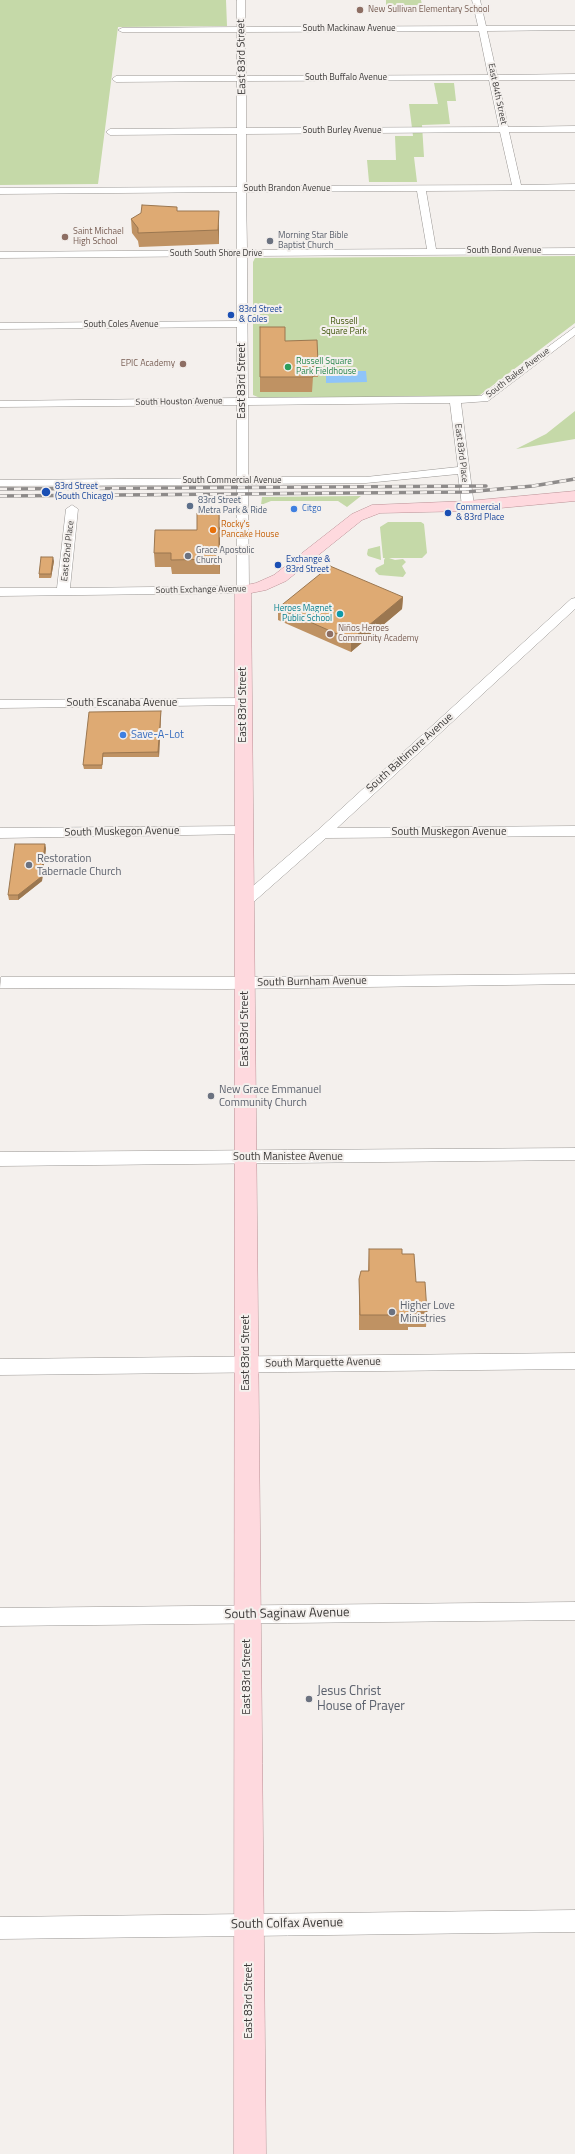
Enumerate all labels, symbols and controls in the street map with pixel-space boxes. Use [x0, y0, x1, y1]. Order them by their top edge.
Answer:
marker: New Sullivan Elementary School [355, 5, 365, 15]
place label: New Sullivan Elementary School [368, 5, 490, 15]
street label: East 83rd Street [235, 19, 249, 95]
street label: South Mackinaw Avenue [303, 24, 395, 34]
street label: East 84th Street [485, 63, 509, 125]
street label: South Buffalo Avenue [305, 73, 387, 83]
street label: South Burley Avenue [303, 126, 381, 136]
street label: South Brandon Avenue [244, 184, 330, 194]
place label: Saint Michael High School [73, 227, 124, 248]
place label: Morning Star Bible Baptist Church [278, 231, 348, 252]
marker: Saint Michael High School [60, 232, 70, 242]
marker: Morning Star Bible Baptist Church [265, 236, 275, 246]
street label: South Bond Avenue [467, 246, 541, 256]
street label: South South Shore Drive [170, 249, 262, 259]
place label: 83rd Street & Coles [239, 305, 282, 326]
marker: 83rd Street & Coles [226, 310, 236, 320]
park label: Russell Square Park [321, 317, 367, 338]
street label: South Coles Avenue [84, 320, 158, 330]
street label: East 83rd Street [235, 343, 249, 419]
street label: South Baker Avenue [484, 346, 552, 400]
place label: Russell Square Park Fieldhouse [296, 357, 356, 378]
place label: EPIC Academy [121, 359, 175, 369]
marker: EPIC Academy [178, 359, 188, 369]
marker: Russell Square Park Fieldhouse [283, 362, 293, 372]
street label: South Houston Avenue [135, 396, 223, 408]
street label: East 83rd Place [452, 423, 470, 483]
street label: South Commercial Avenue [182, 476, 282, 486]
place label: 83rd Street (South Chicago) [55, 482, 113, 503]
marker: 83rd Street (South Chicago) [40, 486, 52, 498]
place label: 83rd Street Metra Park & Ride [198, 496, 267, 517]
marker: 83rd Street Metra Park & Ride [185, 501, 195, 511]
place label: Commercial & 83rd Place [456, 503, 504, 524]
marker: Citgo [289, 504, 299, 514]
place label: Citgo [302, 504, 321, 514]
marker: Commercial & 83rd Place [443, 508, 453, 518]
street label: East 82nd Place [59, 520, 77, 582]
place label: Rocky's Pancake House [221, 520, 279, 541]
marker: Rocky's Pancake House [208, 525, 218, 535]
place label: Grace Apostolic Church [196, 546, 254, 567]
marker: Grace Apostolic Church [183, 551, 193, 561]
place label: Exchange & 83rd Street [286, 555, 330, 576]
marker: Exchange & 83rd Street [273, 560, 283, 570]
street label: South Exchange Avenue [156, 584, 246, 596]
place label: Heroes Magnet Public School [274, 604, 332, 625]
marker: Heroes Magnet Public School [335, 609, 345, 619]
place label: Niños Heroes Community Academy [338, 624, 419, 645]
marker: Niños Heroes Community Academy [325, 629, 335, 639]
street label: East 83rd Street [236, 667, 250, 743]
street label: South Escanaba Avenue [67, 696, 177, 710]
street label: South Baltimore Avenue [364, 711, 456, 795]
place label: Save-A-Lot [131, 728, 184, 742]
marker: Save-A-Lot [118, 730, 128, 740]
street label: South Muskegon Avenue [64, 824, 180, 840]
street label: South Muskegon Avenue [392, 825, 506, 839]
place label: Restoration Tabernacle Church [37, 852, 121, 878]
marker: Restoration Tabernacle Church [24, 860, 34, 870]
street label: South Burnham Avenue [257, 974, 367, 990]
street label: East 83rd Street [238, 991, 252, 1067]
place label: New Grace Emmanuel Community Church [219, 1083, 321, 1109]
marker: New Grace Emmanuel Community Church [206, 1091, 216, 1101]
street label: South Manistee Avenue [233, 1150, 343, 1164]
place label: Higher Love Ministries [400, 1299, 455, 1325]
marker: Higher Love Ministries [387, 1307, 397, 1317]
street label: East 83rd Street [239, 1315, 253, 1391]
street label: South Marquette Avenue [265, 1355, 381, 1371]
street label: South Saginaw Avenue [224, 1605, 350, 1623]
street label: East 83rd Street [240, 1639, 254, 1715]
place label: Jesus Christ House of Prayer [317, 1684, 405, 1715]
marker: Jesus Christ House of Prayer [304, 1694, 314, 1704]
street label: South Colfax Avenue [231, 1915, 343, 1933]
street label: East 83rd Street [242, 1963, 256, 2039]

